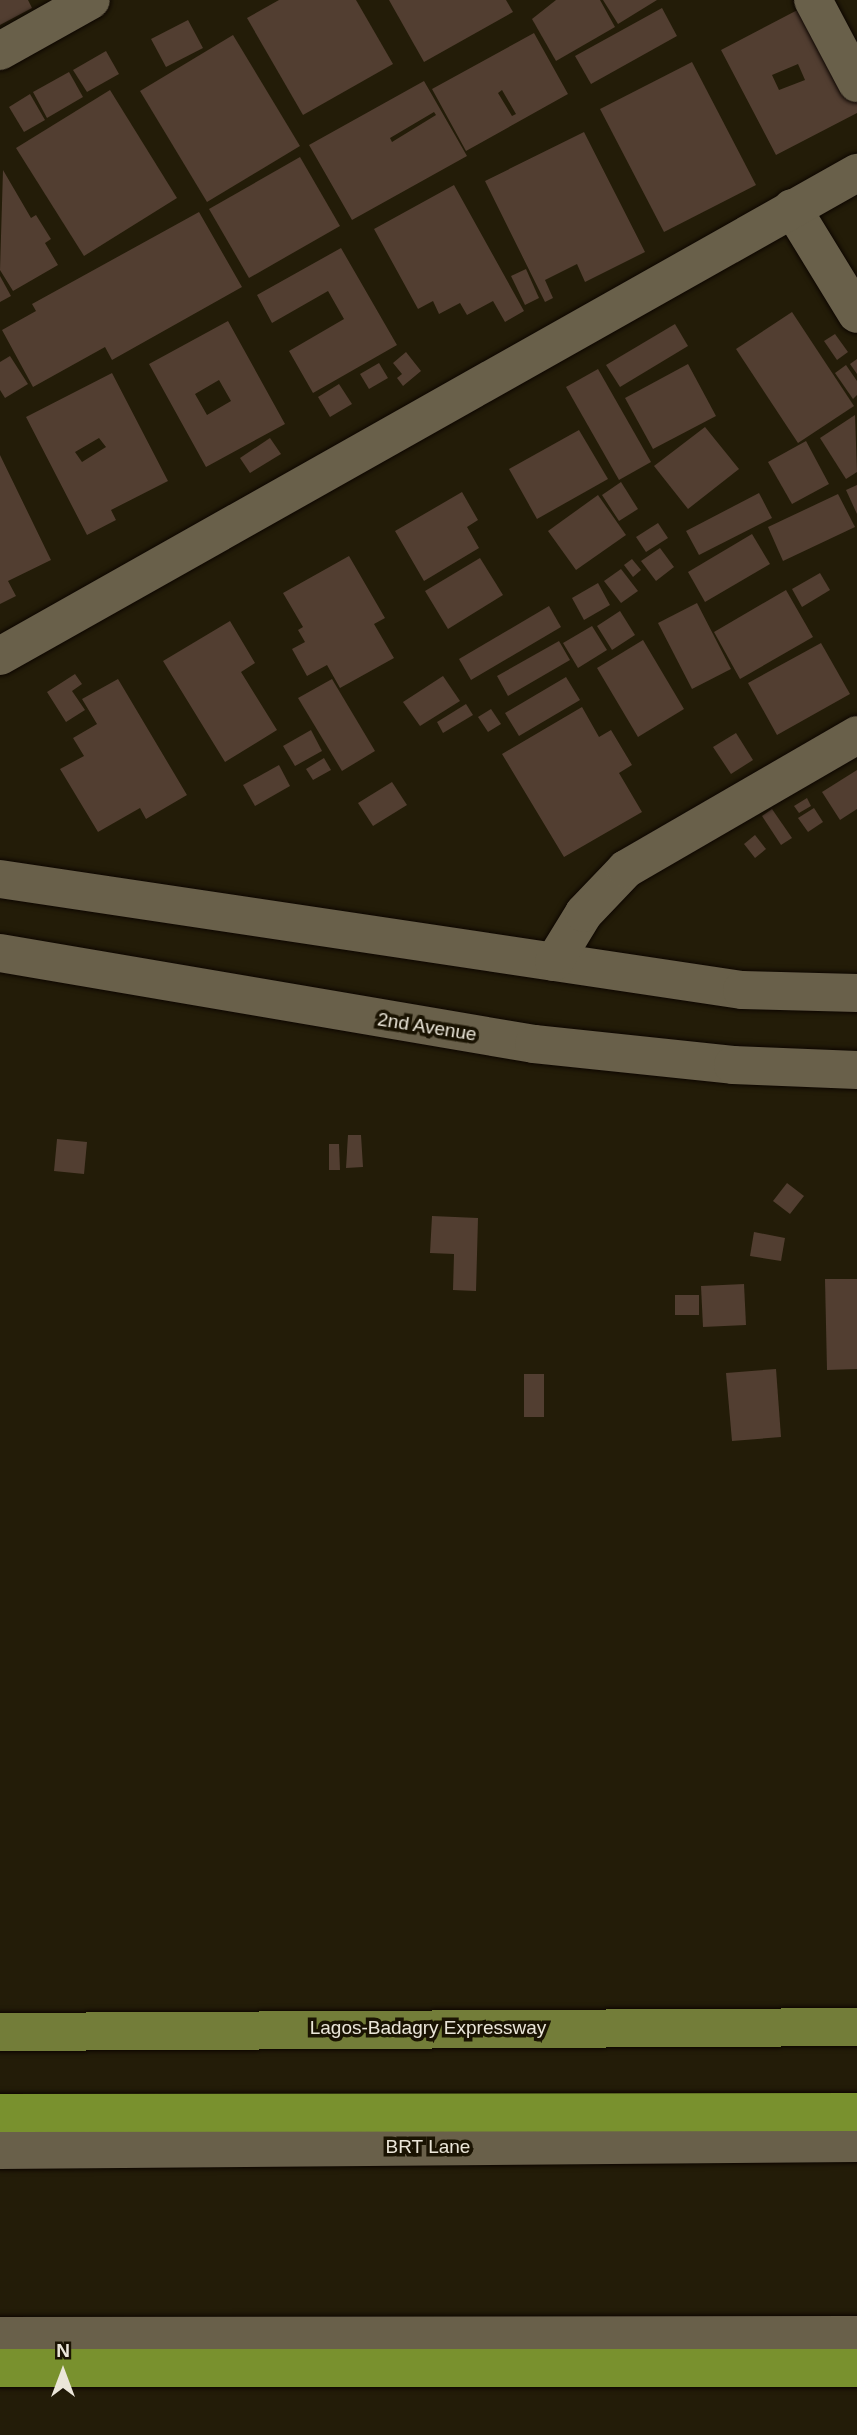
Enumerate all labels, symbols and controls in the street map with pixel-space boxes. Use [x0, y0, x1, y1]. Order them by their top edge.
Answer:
street label: 2nd Avenue [375, 1008, 479, 1046]
street label: Lagos-Badagry Expressway [310, 2017, 546, 2039]
street label: BRT Lane [385, 2136, 471, 2158]
north arrow [28, 2337, 98, 2407]
text: N [56, 2340, 70, 2361]

